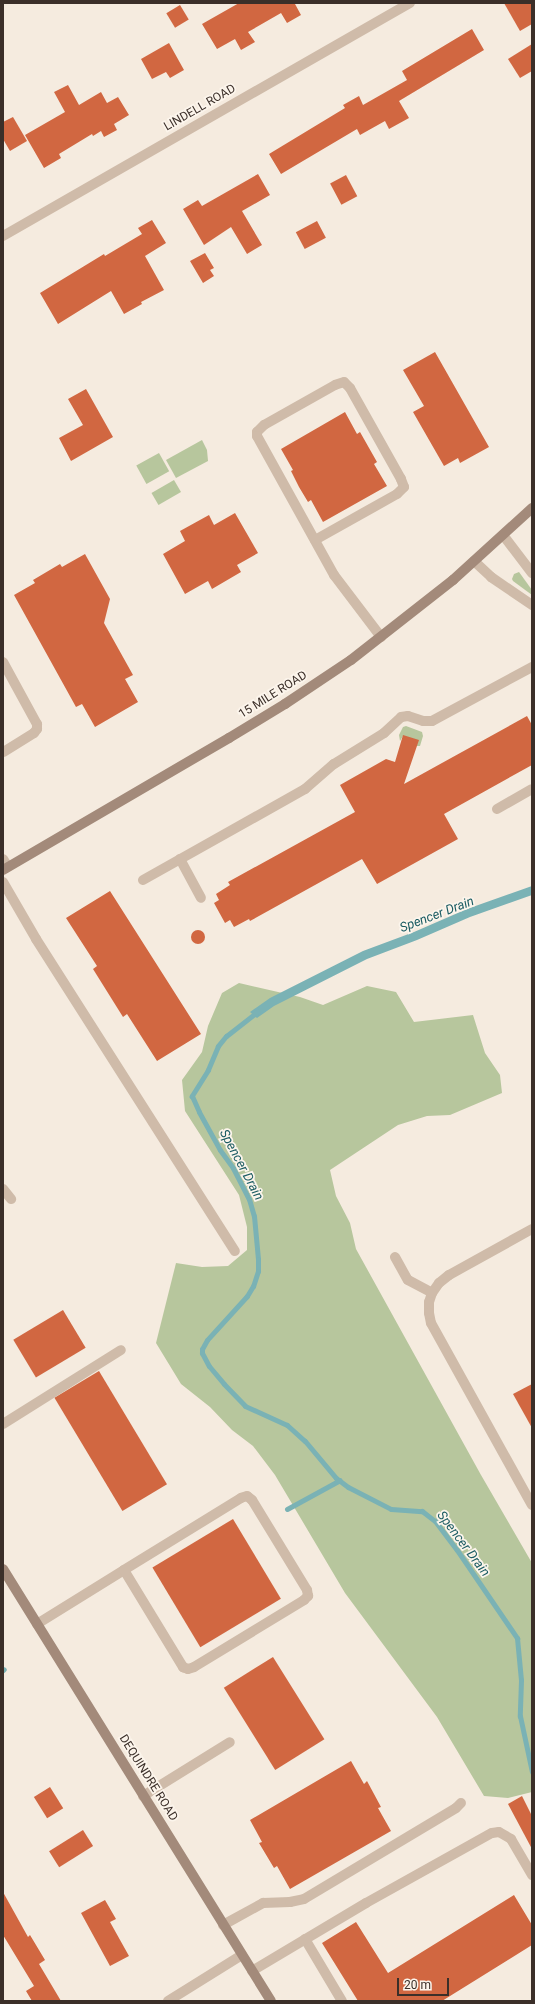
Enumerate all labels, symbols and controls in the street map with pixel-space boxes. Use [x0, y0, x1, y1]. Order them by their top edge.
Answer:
street label: LINDELL ROAD [162, 82, 238, 134]
street label: 15 MILE ROAD [236, 668, 310, 722]
water label: Spencer Drain [398, 894, 476, 936]
water label: Spencer Drain [216, 1127, 266, 1203]
water label: Spencer Drain [433, 1508, 493, 1580]
street label: DEQUINDRE ROAD [116, 1732, 180, 1824]
scale bar [399, 1970, 451, 1996]
text: 20 m [404, 1978, 431, 1992]

